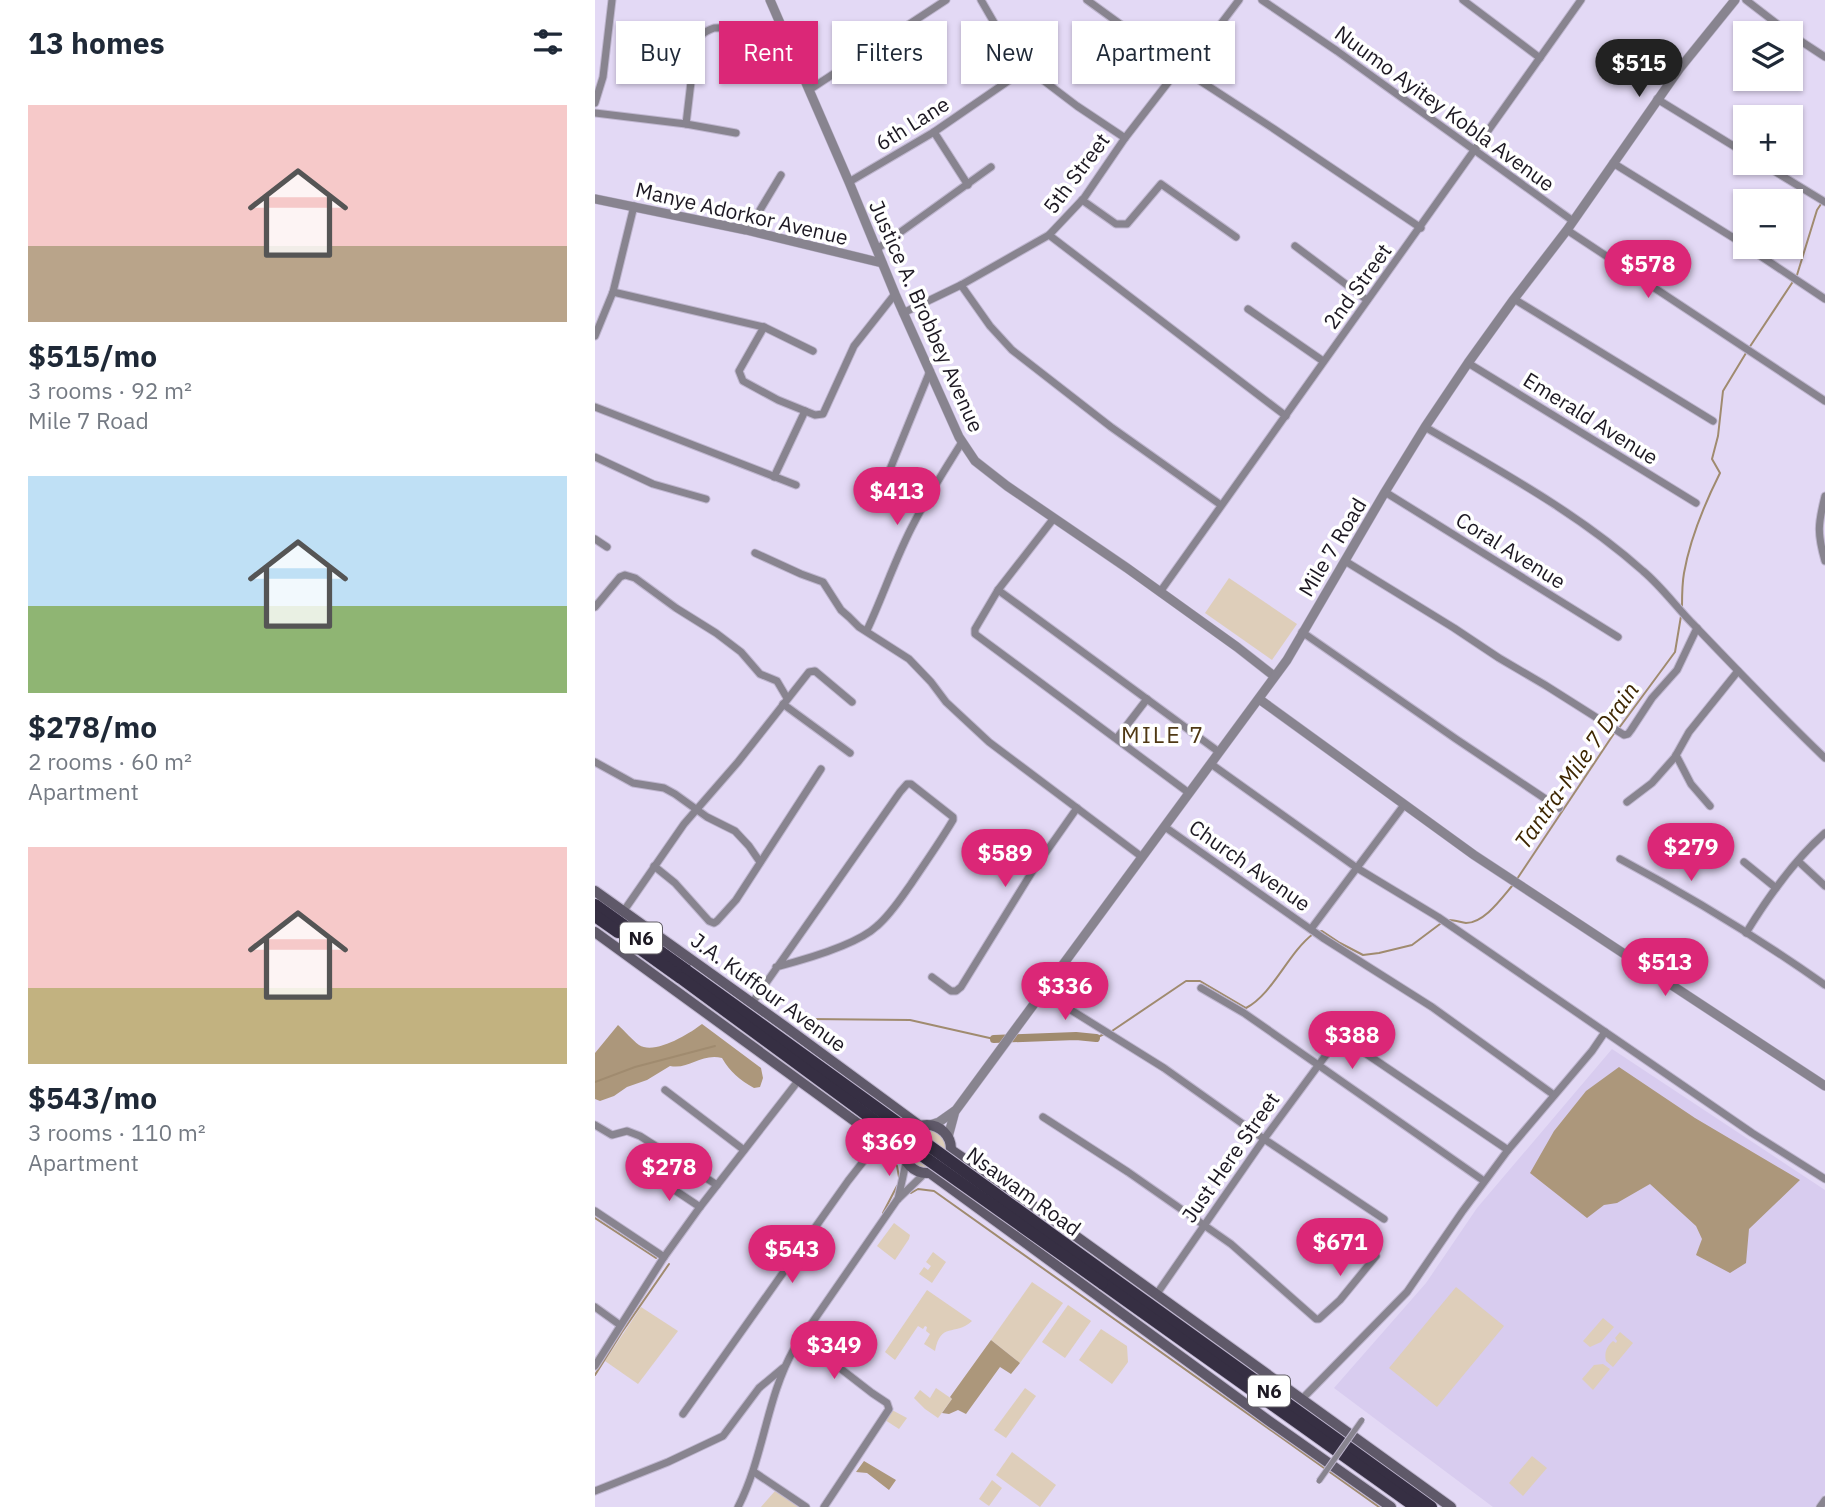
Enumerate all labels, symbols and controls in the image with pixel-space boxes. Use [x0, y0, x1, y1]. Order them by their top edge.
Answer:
street label: Nuumo Ayitey Kobla Avenue [1329, 19, 1561, 197]
chip: Buy [616, 21, 705, 84]
chip: Rent [719, 21, 818, 84]
chip: Filters [832, 21, 947, 84]
chip: New [961, 21, 1058, 84]
chip: Apartment [1072, 21, 1235, 84]
map controls [1733, 21, 1803, 259]
button: layers [1733, 21, 1803, 91]
text: 13 homes [28, 23, 165, 62]
icon: filters [529, 23, 567, 61]
pin: $515 [1598, 40, 1680, 99]
text: $515 [1611, 47, 1667, 77]
street label: 6th Lane [870, 89, 954, 157]
button: + [1733, 105, 1803, 175]
street label: 5th Street [1036, 127, 1116, 219]
icon: home [235, 150, 361, 276]
street label: Manye Adorkor Avenue [633, 175, 851, 251]
button: − [1733, 189, 1803, 259]
street label: Justice A. Brobbey Avenue [863, 196, 991, 436]
street label: 2nd Street [1316, 238, 1398, 334]
pin: $578 [1607, 240, 1689, 300]
text: $578 [1620, 248, 1676, 278]
text: $515/mo [28, 336, 157, 375]
street label: Emerald Avenue [1518, 365, 1664, 471]
text: 3 rooms · 92 m² [28, 375, 192, 405]
text: Mile 7 Road [28, 405, 149, 435]
pin: $413 [856, 468, 938, 527]
text: $413 [869, 475, 925, 505]
street label: Mile 7 Road [1292, 492, 1372, 602]
street label: Coral Avenue [1451, 505, 1571, 595]
icon: home [235, 521, 361, 647]
water label: Tantra-Mile 7 Drain [1507, 676, 1645, 854]
text: $278/mo [28, 707, 157, 746]
district label: MILE 7 [1121, 719, 1205, 749]
text: 2 rooms · 60 m² [28, 746, 192, 776]
text: Apartment [28, 776, 139, 806]
street label: Church Avenue [1184, 813, 1316, 917]
pin: $279 [1650, 824, 1732, 883]
pin: $589 [964, 830, 1046, 889]
text: $279 [1663, 831, 1719, 861]
text: $589 [977, 837, 1033, 867]
icon: home [235, 892, 361, 1018]
road number: N6 [620, 922, 662, 954]
street label: J.A. Kuffour Avenue [686, 926, 852, 1058]
pin: $513 [1624, 939, 1706, 998]
text: $513 [1637, 946, 1693, 976]
pin: $336 [1024, 962, 1106, 1022]
text: $336 [1037, 970, 1093, 1000]
pin: $388 [1311, 1012, 1393, 1071]
text: $388 [1324, 1019, 1380, 1049]
text: $543/mo [28, 1078, 157, 1117]
street label: Just Here Street [1175, 1086, 1285, 1228]
text: 3 rooms · 110 m² [28, 1117, 206, 1147]
pin: $369 [848, 1118, 930, 1178]
text: $369 [861, 1126, 917, 1156]
street label: Nsawam Road [961, 1140, 1087, 1242]
pin: $278 [628, 1144, 710, 1203]
text: Apartment [28, 1147, 139, 1177]
text: $278 [641, 1151, 697, 1181]
pin: $671 [1299, 1218, 1381, 1278]
pin: $543 [751, 1226, 833, 1285]
text: $671 [1312, 1226, 1368, 1256]
text: $543 [764, 1233, 820, 1263]
pin: $349 [793, 1322, 875, 1381]
text: $349 [806, 1329, 862, 1359]
road number: N6 [1248, 1376, 1290, 1406]

